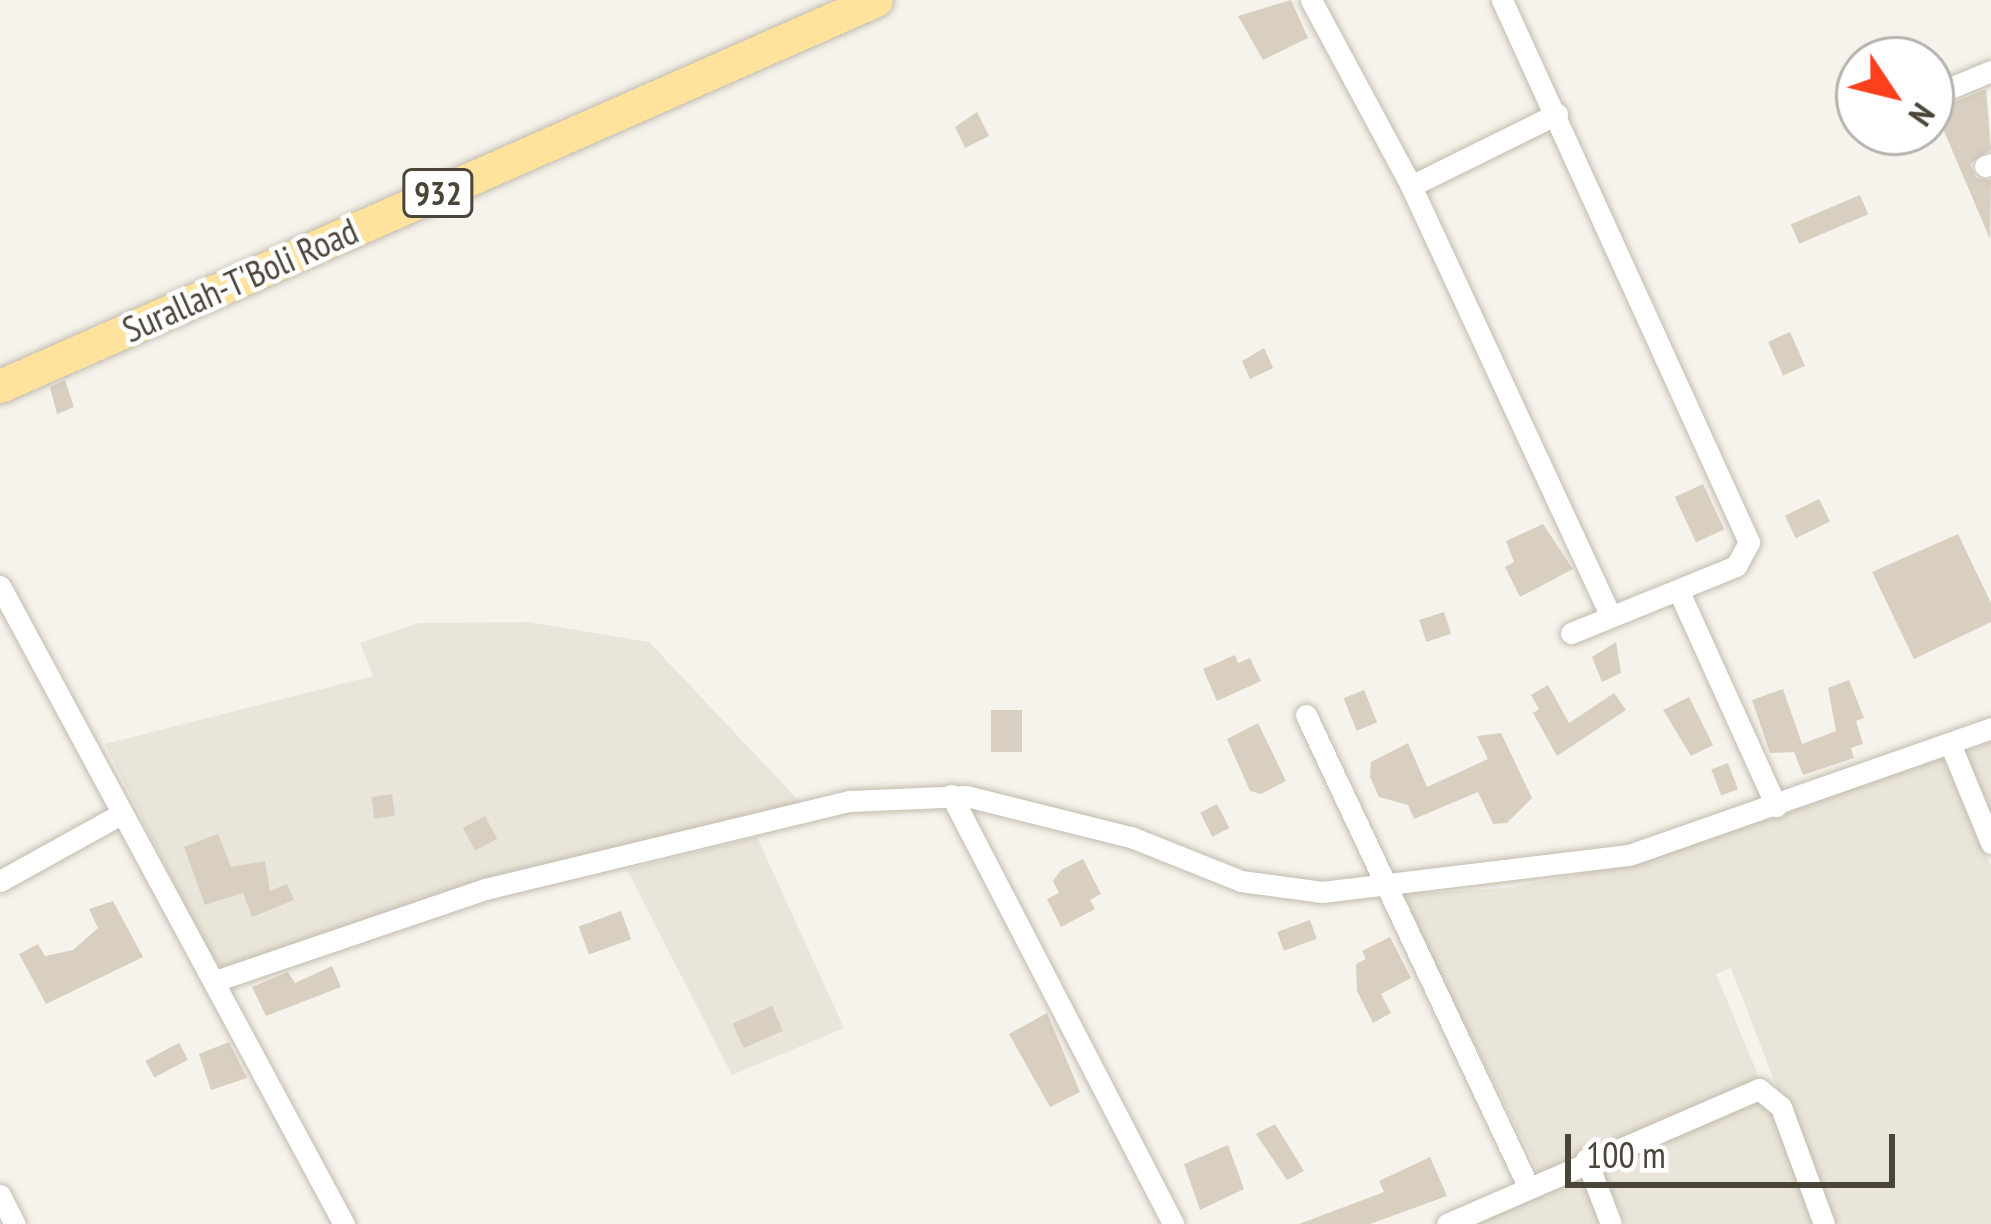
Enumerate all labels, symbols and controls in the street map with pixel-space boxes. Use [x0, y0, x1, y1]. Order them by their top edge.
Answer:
north arrow [1835, 36, 1955, 156]
text: N [1900, 96, 1945, 135]
road number: 932 [402, 166, 474, 220]
street label: Surallah-T'Boli Road [116, 209, 364, 351]
scale bar [1571, 1110, 1901, 1184]
text: 100 m [1586, 1131, 1666, 1178]

